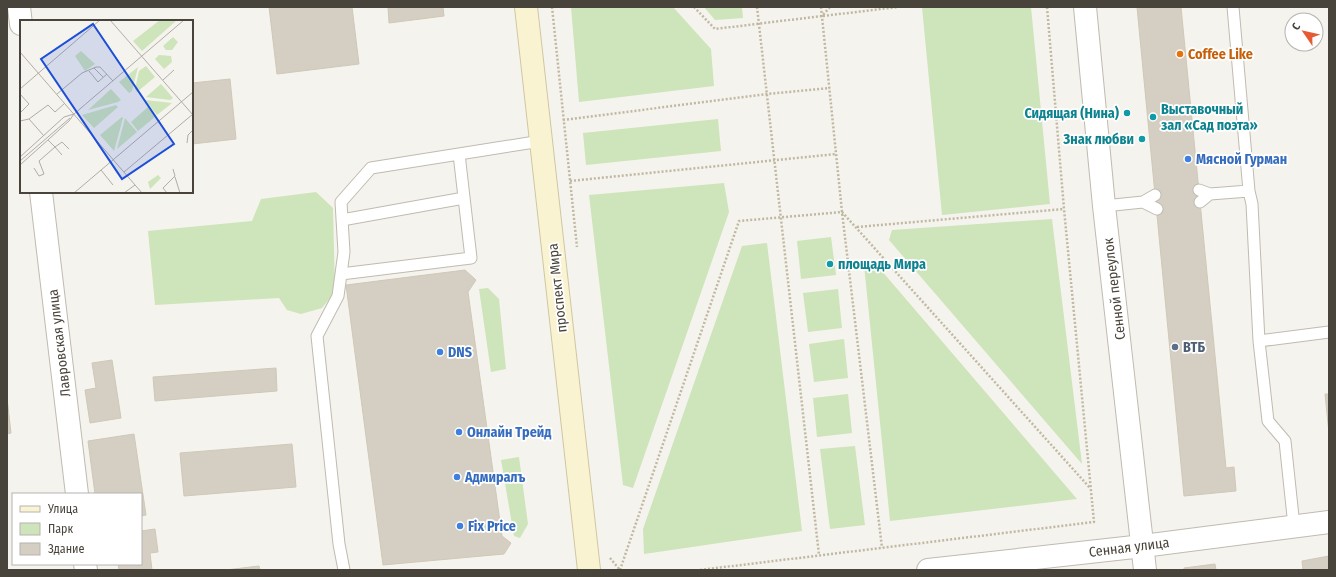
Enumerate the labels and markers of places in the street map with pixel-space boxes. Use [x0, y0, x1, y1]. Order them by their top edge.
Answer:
place label: Coffee Like [1188, 46, 1253, 63]
marker: Coffee Like [1175, 49, 1185, 59]
place label: Выставочный зал «Сад поэта» [1161, 101, 1258, 134]
place label: Сидящая (Нина) [1024, 105, 1119, 122]
marker: Сидящая (Нина) [1122, 108, 1132, 118]
marker: Выставочный зал «Сад поэта» [1148, 112, 1158, 122]
place label: Знак любви [1062, 131, 1134, 148]
marker: Знак любви [1137, 134, 1147, 144]
place label: Мясной Гурман [1196, 151, 1287, 168]
marker: Мясной Гурман [1183, 154, 1193, 164]
place label: площадь Мира [838, 256, 926, 273]
marker: площадь Мира [825, 259, 835, 269]
place label: ВТБ [1183, 339, 1205, 356]
marker: ВТБ [1170, 342, 1180, 352]
place label: DNS [448, 344, 472, 361]
marker: DNS [435, 347, 445, 357]
place label: Онлайн Трейд [467, 424, 551, 441]
marker: Онлайн Трейд [454, 427, 464, 437]
place label: Адмиралъ [464, 469, 526, 486]
marker: Адмиралъ [452, 472, 462, 482]
place label: Fix Price [468, 518, 516, 535]
marker: Fix Price [455, 521, 465, 531]

